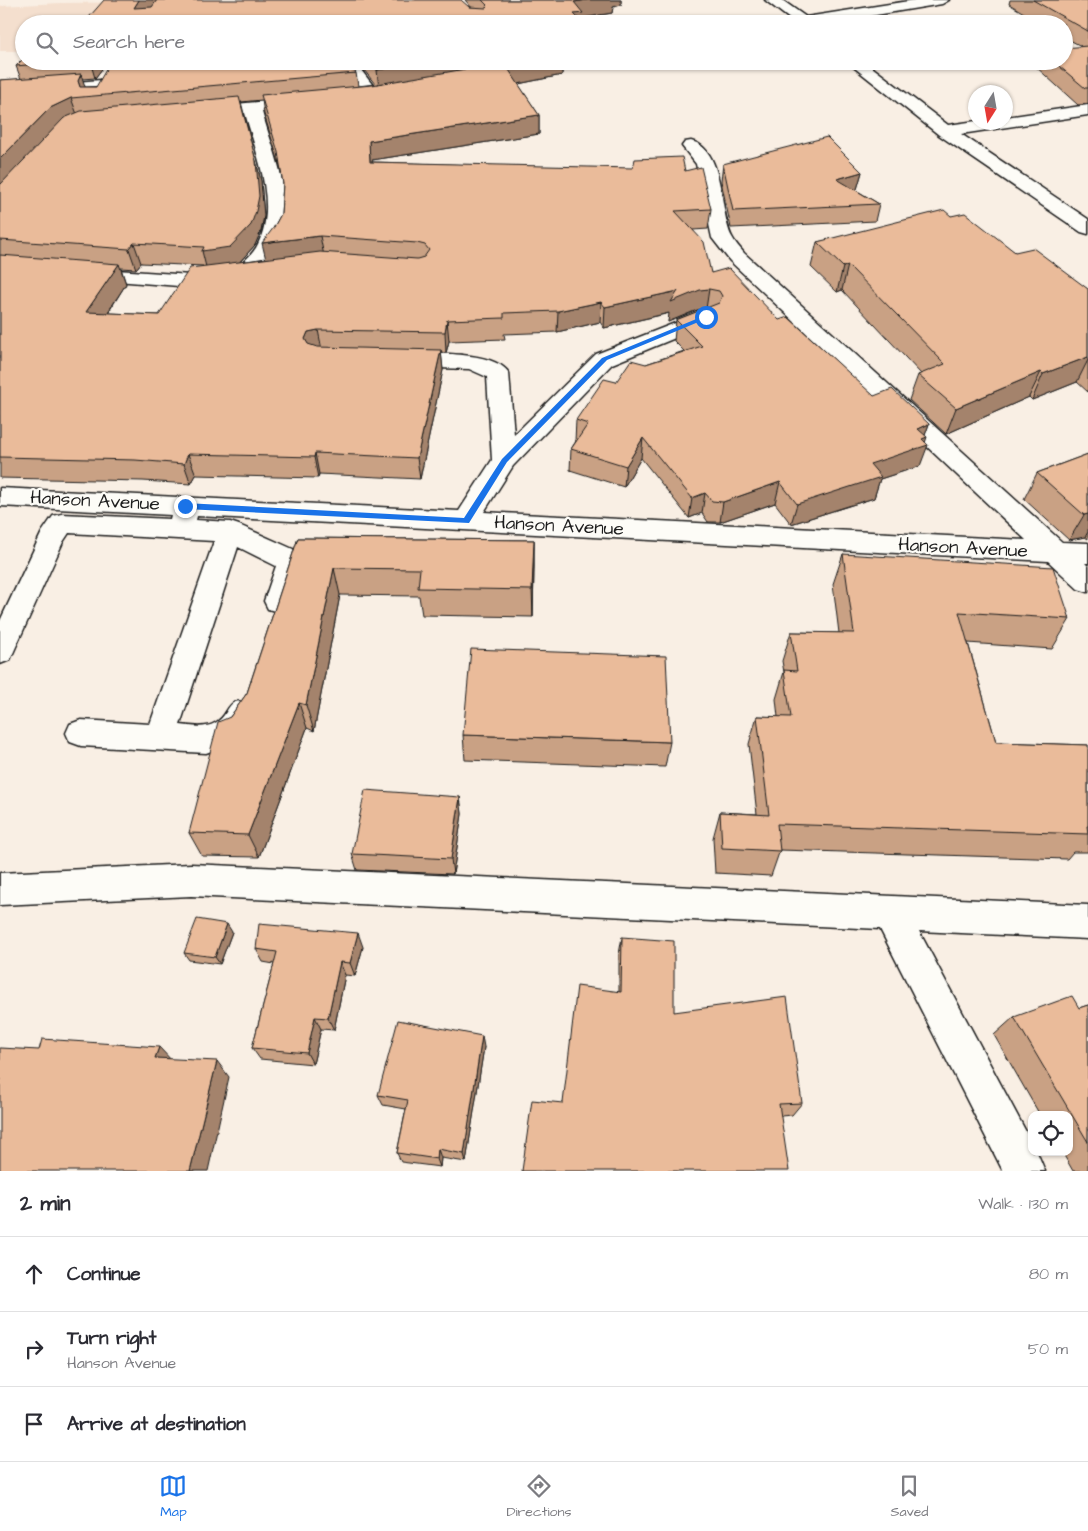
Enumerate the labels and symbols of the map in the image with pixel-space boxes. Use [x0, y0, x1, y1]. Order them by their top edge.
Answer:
north arrow [968, 85, 1013, 130]
route start [695, 306, 718, 329]
street label: Hanson Avenue [30, 484, 160, 518]
route end [174, 495, 197, 518]
street label: Hanson Avenue [494, 509, 624, 543]
street label: Hanson Avenue [898, 531, 1028, 565]

